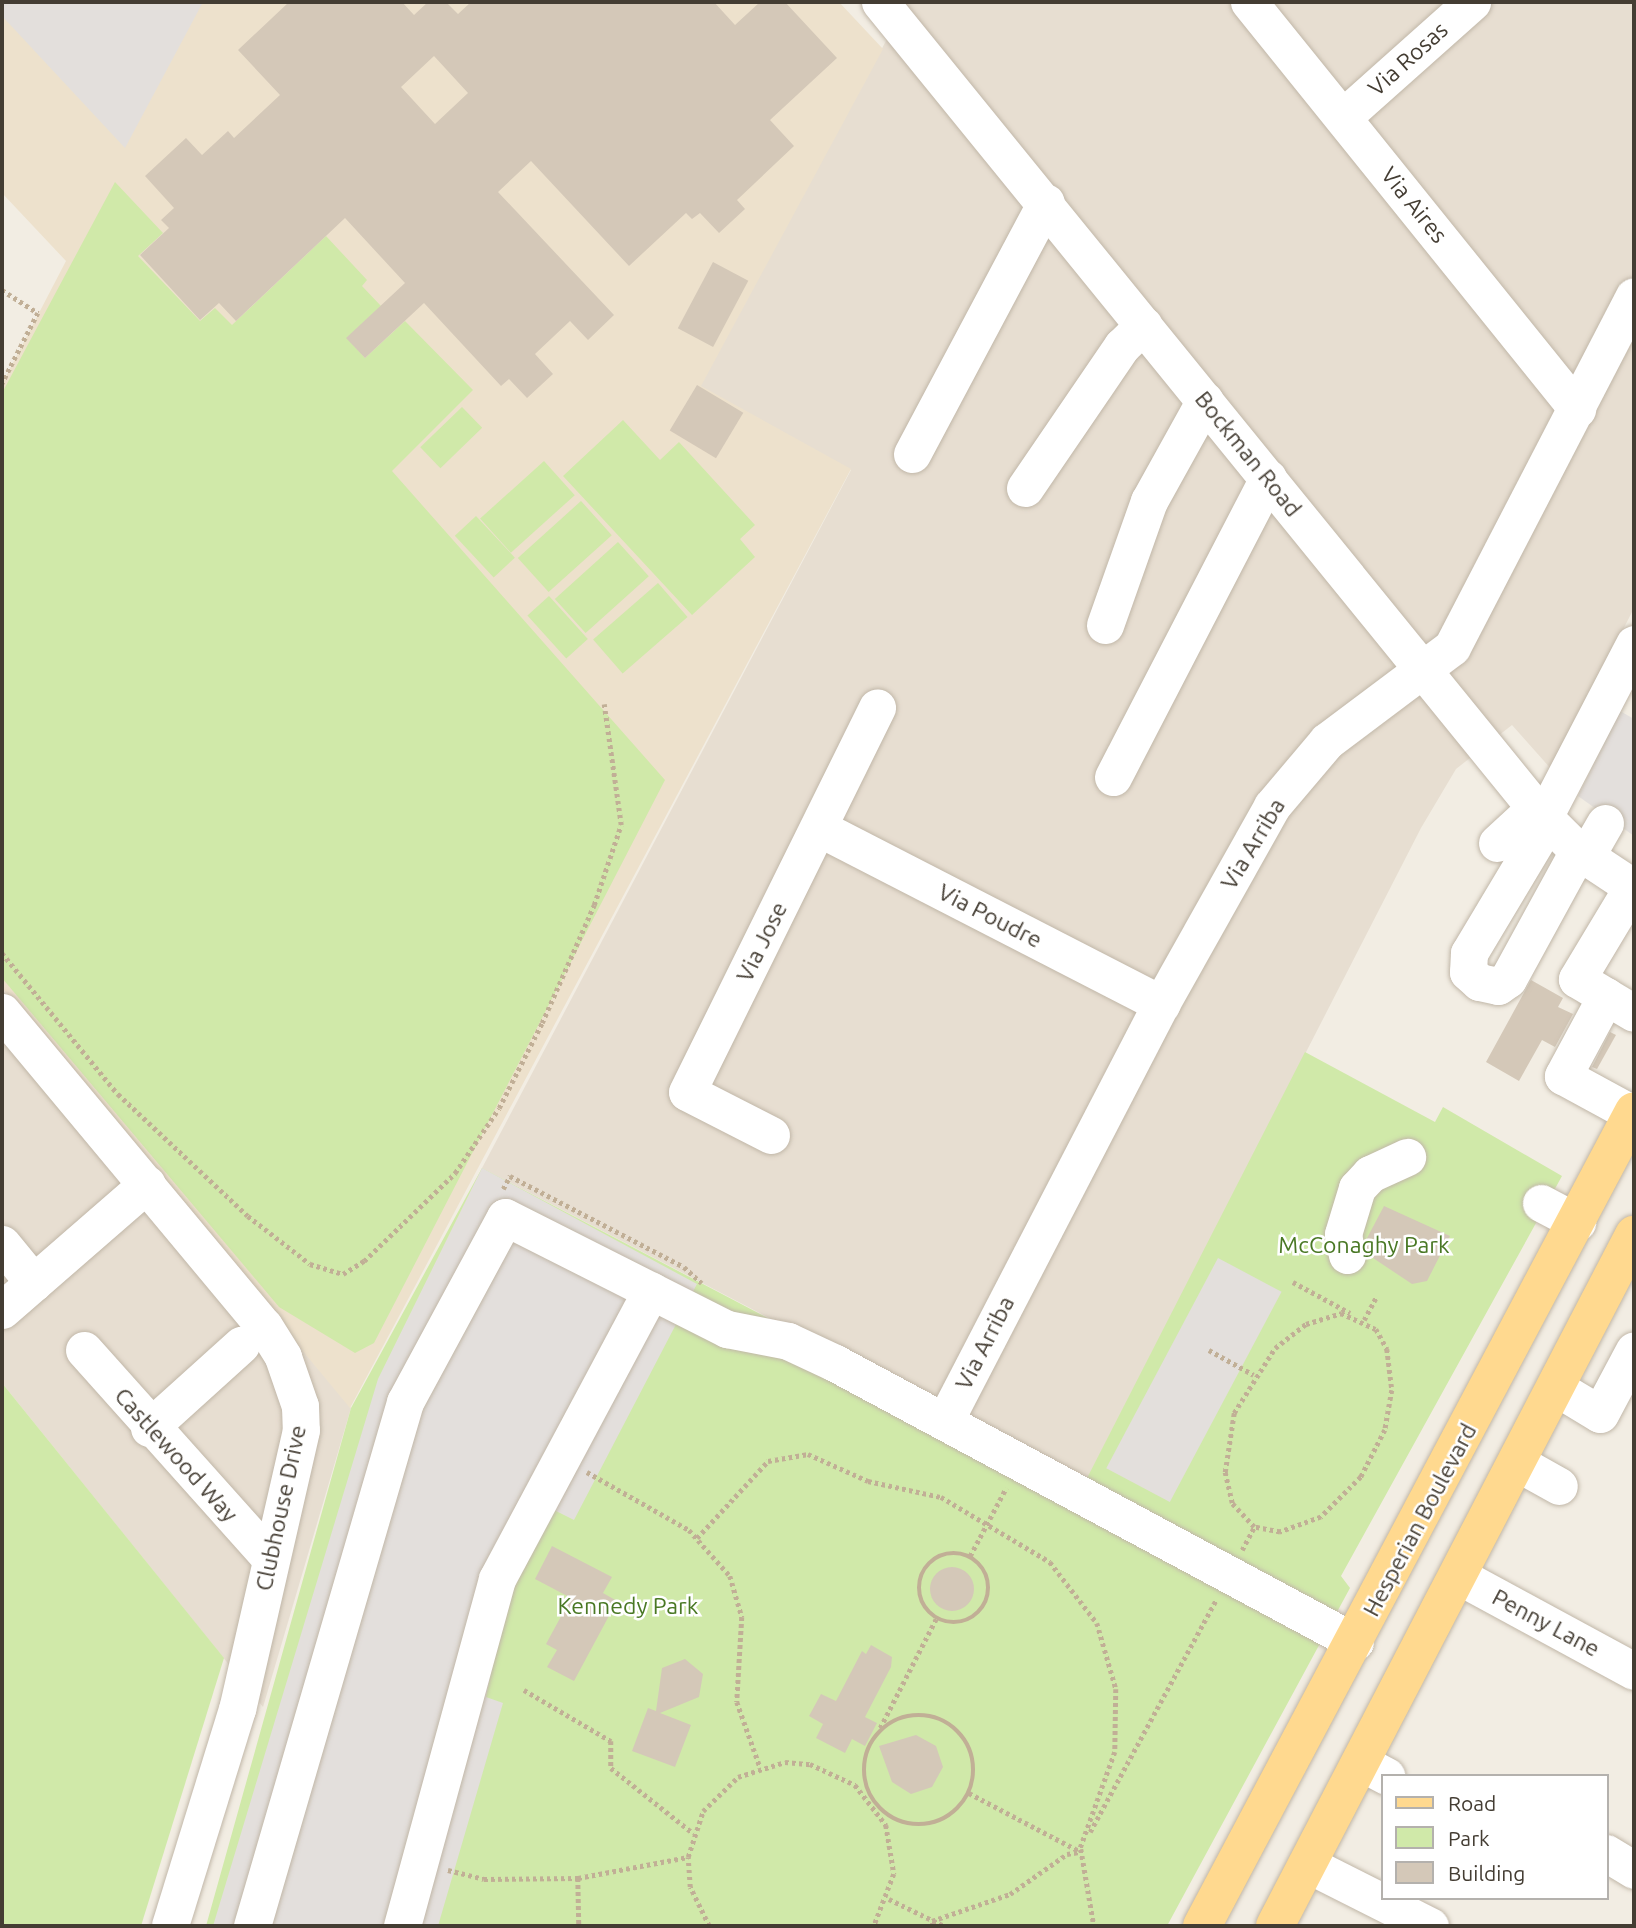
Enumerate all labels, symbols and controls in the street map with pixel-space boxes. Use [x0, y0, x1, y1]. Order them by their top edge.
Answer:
street label: Via Rosas [1363, 16, 1453, 102]
street label: Via Aires [1375, 161, 1453, 249]
street label: Bockman Road [1189, 386, 1307, 522]
street label: Via Arriba [1215, 793, 1291, 895]
street label: Via Poudre [933, 878, 1047, 954]
street label: Via Jose [731, 898, 793, 986]
park label: McConaghy Park [1278, 1231, 1450, 1259]
street label: Via Arriba [950, 1292, 1020, 1394]
street label: Castlewood Way [109, 1382, 243, 1528]
street label: Hesperian Boulevard [1357, 1419, 1483, 1621]
street label: Clubhouse Drive [250, 1423, 312, 1593]
street label: Penny Lane [1488, 1583, 1604, 1663]
park label: Kennedy Park [558, 1592, 698, 1620]
legend [1380, 1774, 1608, 1900]
text: Road [1448, 1791, 1496, 1815]
text: Park [1448, 1826, 1490, 1850]
text: Building [1448, 1861, 1525, 1885]

